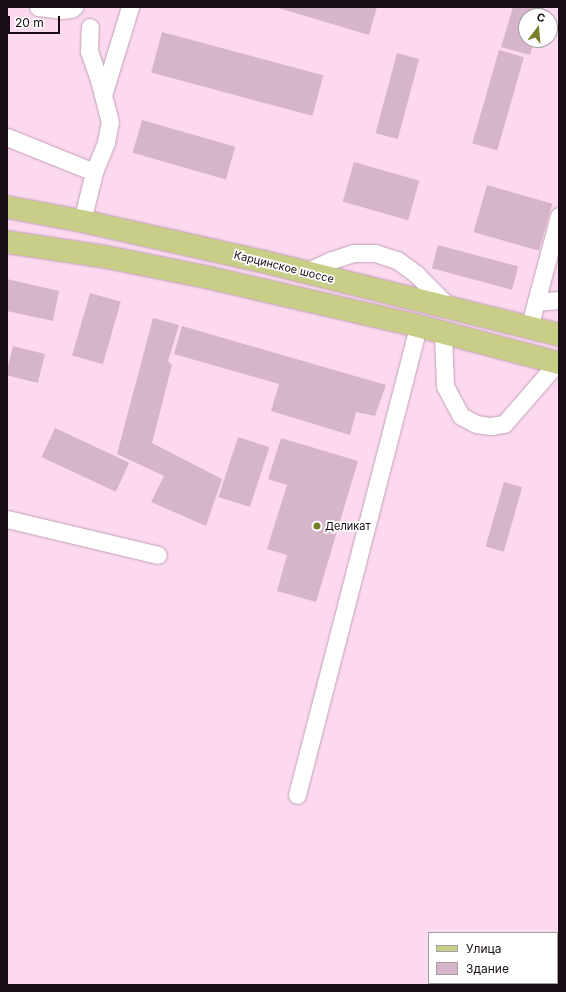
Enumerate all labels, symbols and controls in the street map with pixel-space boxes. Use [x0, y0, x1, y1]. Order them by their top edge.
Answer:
scale bar [10, 8, 62, 34]
north arrow [518, 8, 558, 48]
text: С [535, 10, 547, 25]
text: 20 m [15, 15, 44, 30]
street label: Карцинское шоссе [233, 248, 335, 286]
place label: Деликат [325, 519, 371, 533]
marker: Деликат [312, 521, 322, 531]
legend [428, 932, 558, 984]
text: Улица [466, 941, 501, 956]
text: Здание [466, 961, 509, 976]

